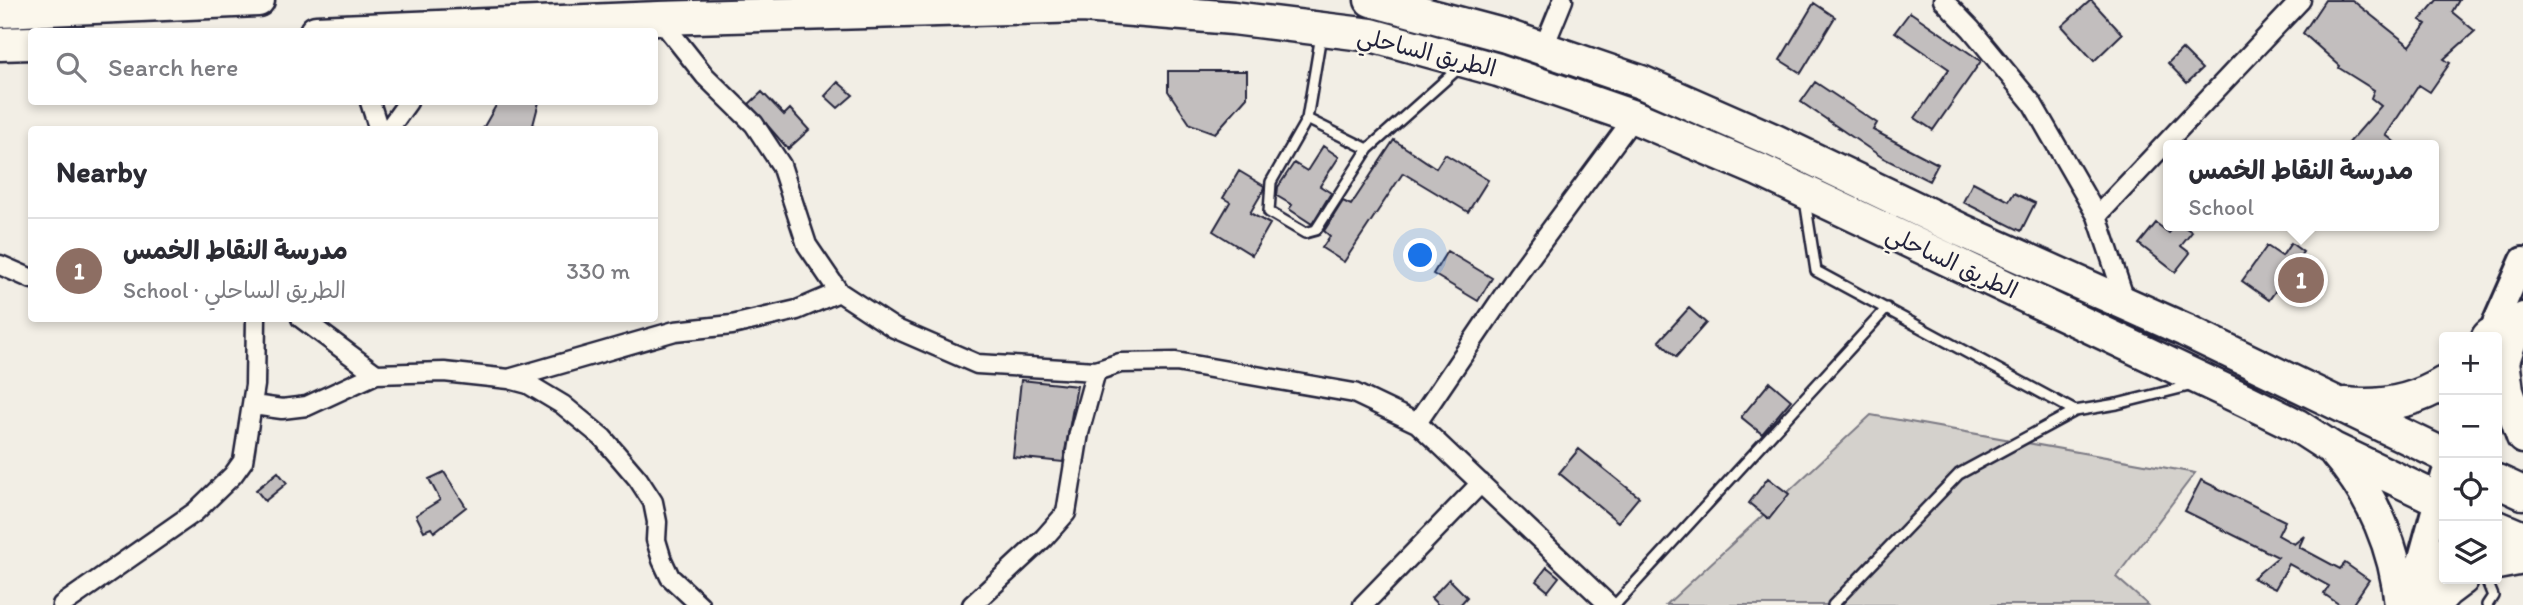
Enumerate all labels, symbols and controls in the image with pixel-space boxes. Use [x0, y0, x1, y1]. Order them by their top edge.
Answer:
street label: الطريق الساحلي [1353, 21, 1499, 90]
search box [28, 28, 658, 105]
icon: search [52, 48, 90, 86]
text: Search here [108, 51, 238, 83]
popup [2163, 140, 2439, 231]
text: Nearby [56, 153, 147, 190]
text: مدرسة النقاط الخمس [2189, 154, 2413, 186]
text: School [2189, 193, 2254, 221]
street label: الطريق الساحلي [1879, 219, 2022, 311]
text: مدرسة النقاط الخمس [123, 234, 348, 266]
your location [1403, 238, 1437, 272]
pin: 1 [2278, 254, 2324, 306]
text: 1 [74, 257, 84, 285]
text: 330 m [566, 257, 630, 285]
text: School · الطريق الساحلي [123, 276, 346, 304]
map controls [2439, 332, 2502, 584]
button: + [2439, 332, 2502, 395]
button: − [2439, 395, 2502, 458]
button: locate [2439, 458, 2502, 521]
button: layers [2439, 521, 2502, 584]

